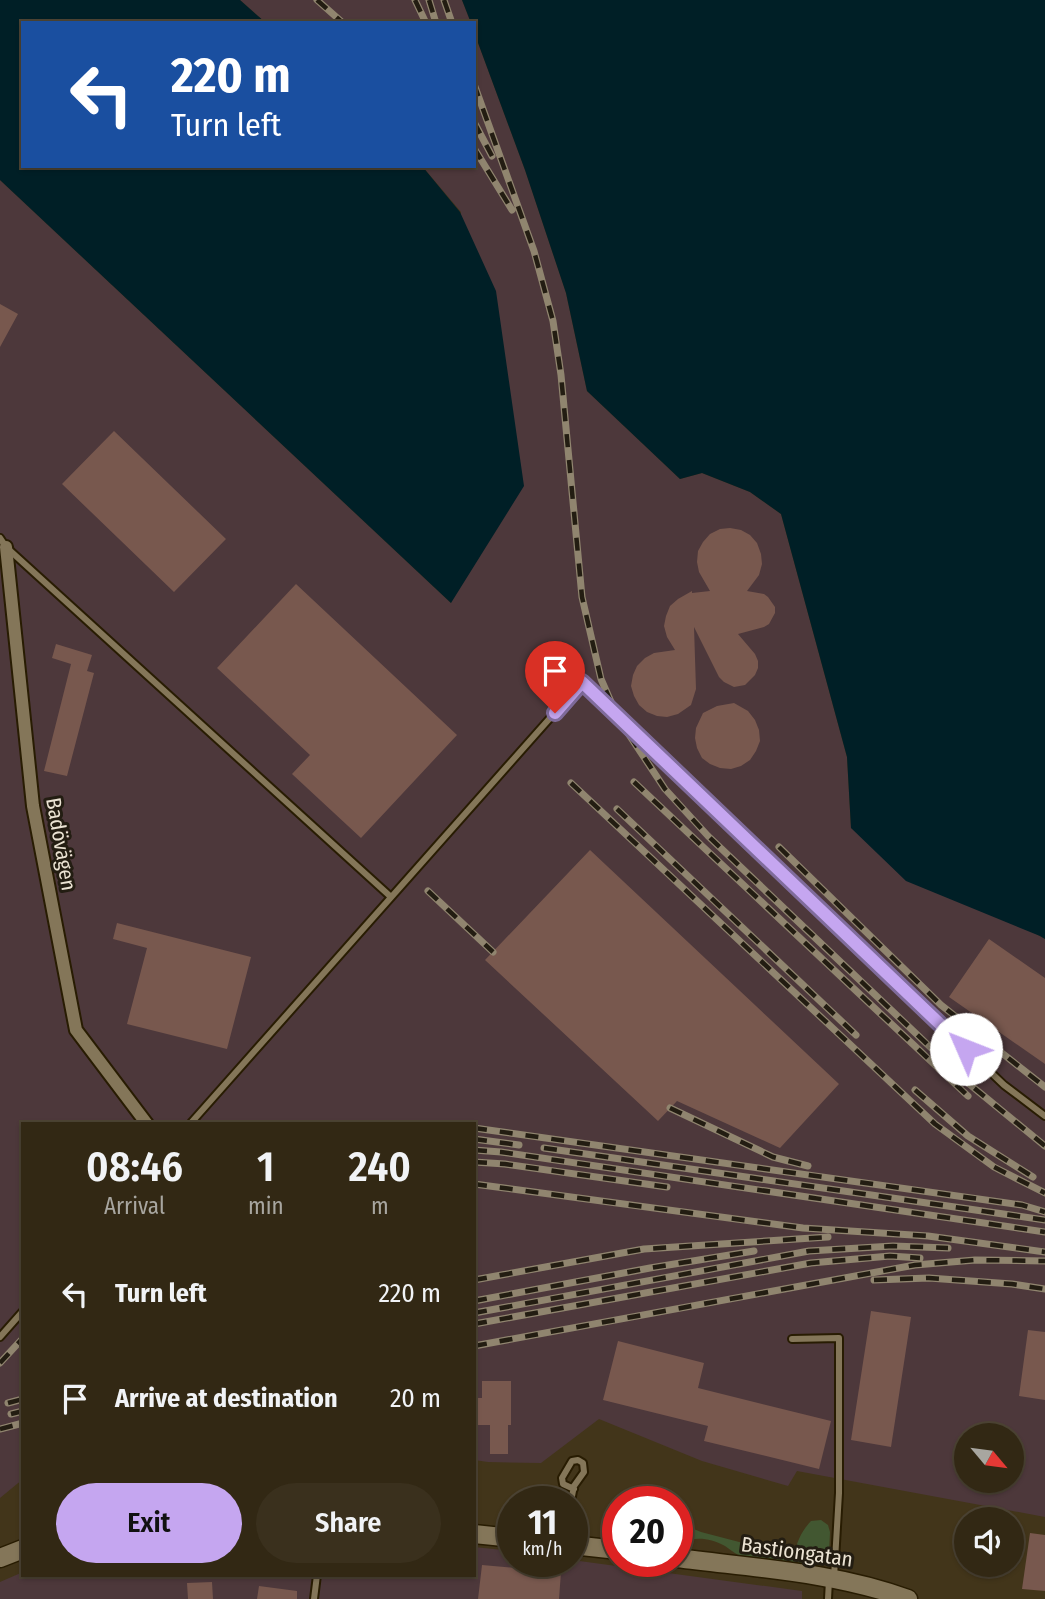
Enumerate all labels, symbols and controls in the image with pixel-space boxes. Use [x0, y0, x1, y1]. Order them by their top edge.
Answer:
text: 220 m [171, 46, 291, 105]
icon: left [56, 49, 147, 140]
text: Turn left [171, 106, 281, 144]
pin [525, 641, 585, 713]
icon: arrive [536, 652, 574, 690]
street label: Badövägen [40, 795, 82, 893]
position arrow [929, 1012, 1003, 1086]
text: 08:46 [86, 1142, 183, 1192]
text: 1 [257, 1142, 275, 1192]
text: 240 [349, 1142, 411, 1192]
text: Arrival [104, 1192, 165, 1220]
text: min [248, 1192, 284, 1220]
text: m [371, 1192, 389, 1220]
icon: left [56, 1275, 94, 1313]
text: Turn left [115, 1278, 207, 1309]
text: 220 m [378, 1278, 441, 1309]
icon: arrive [56, 1380, 94, 1418]
text: Arrive at destination [115, 1383, 338, 1414]
text: 20 m [390, 1383, 441, 1414]
north arrow [954, 1423, 1024, 1493]
map controls [954, 1423, 1024, 1577]
button: Exit [56, 1483, 242, 1563]
button: Share [256, 1483, 441, 1563]
speed limit sign: 20 [602, 1486, 693, 1577]
text: 11 [528, 1501, 557, 1543]
button: sound [954, 1507, 1024, 1577]
street label: Bastiongatan [739, 1531, 855, 1573]
text: km/h [522, 1538, 563, 1560]

